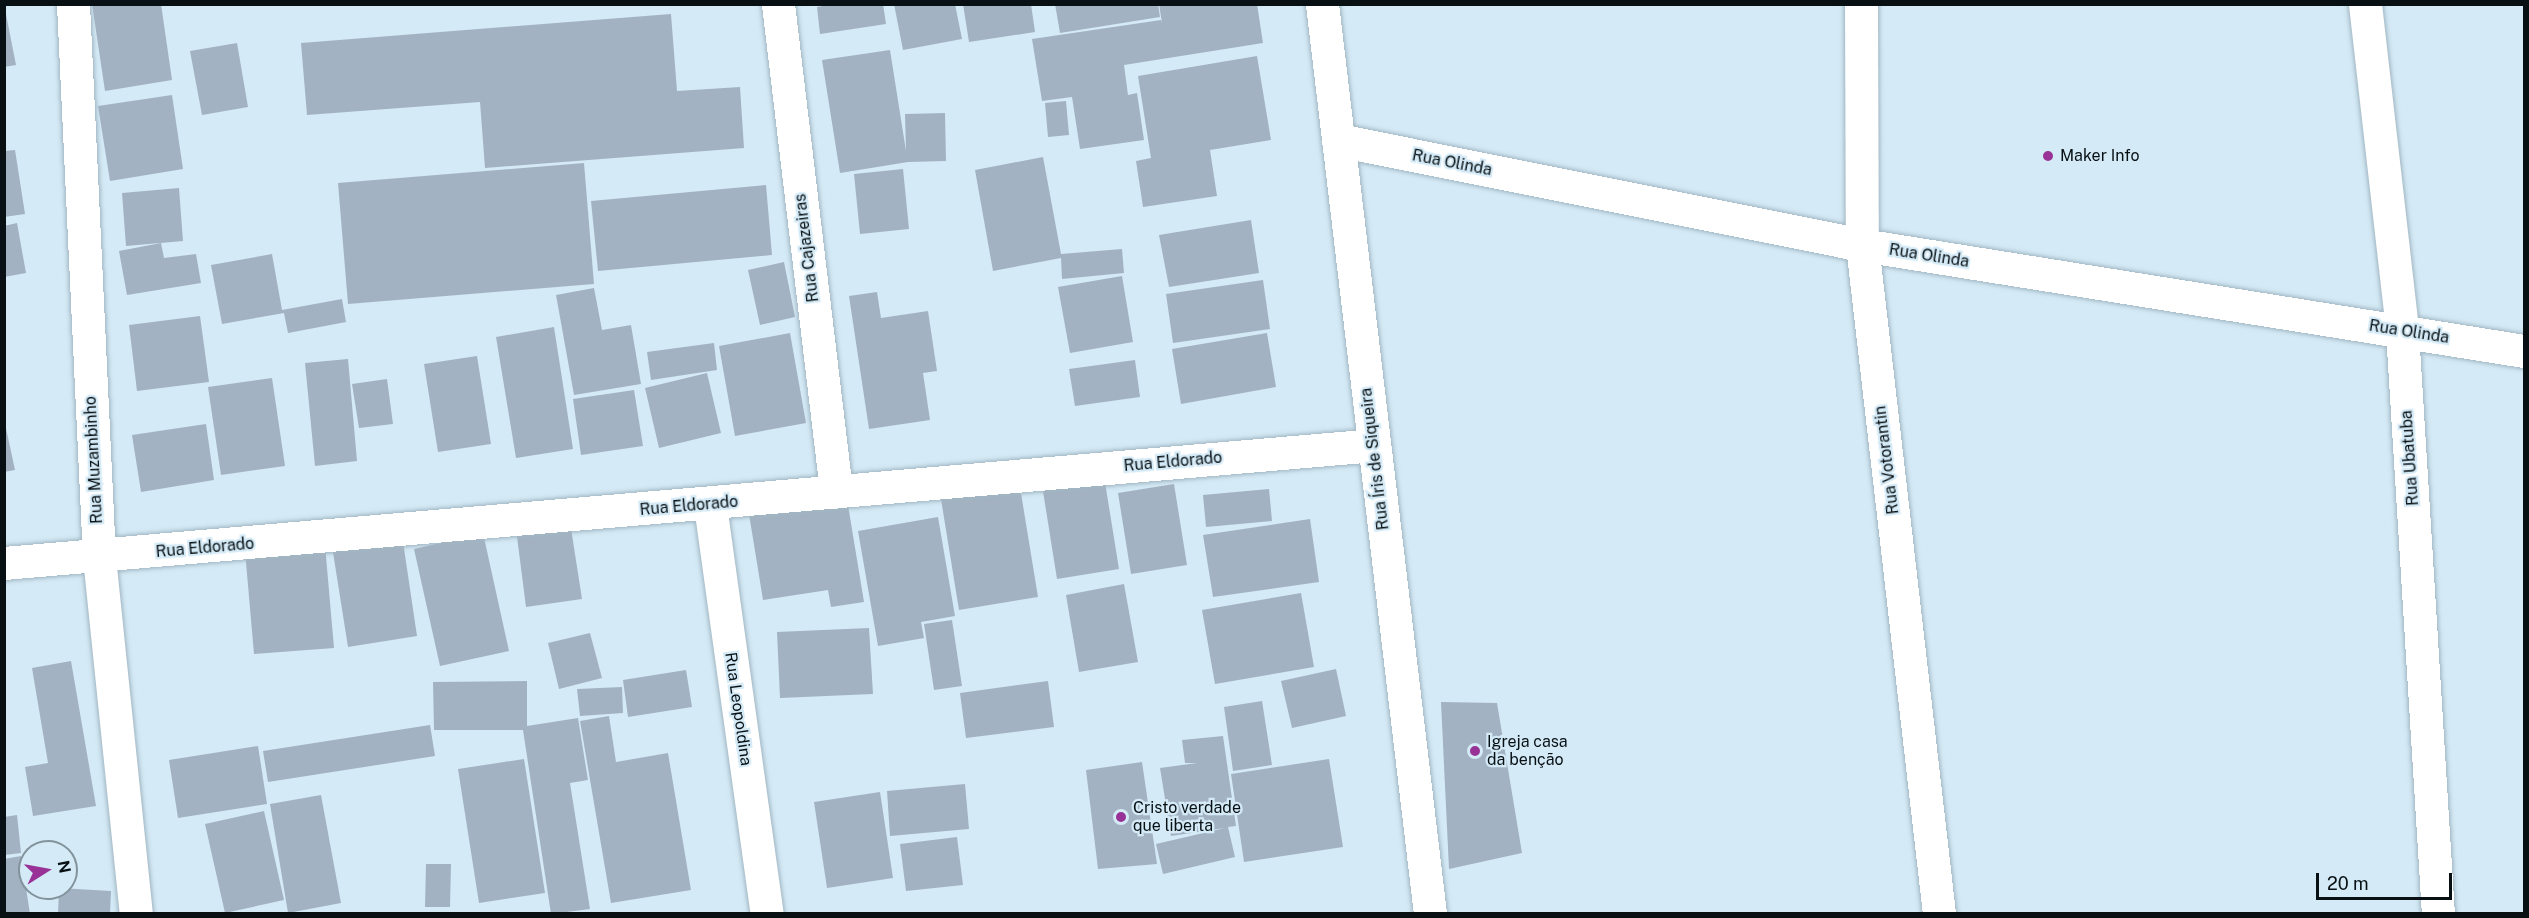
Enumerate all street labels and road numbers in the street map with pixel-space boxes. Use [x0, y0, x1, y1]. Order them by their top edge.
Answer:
street label: Rua Olinda [1411, 146, 1493, 180]
street label: Rua Cajazeiras [791, 193, 823, 303]
street label: Rua Olinda [1888, 240, 1970, 272]
street label: Rua Olinda [2368, 316, 2450, 348]
street label: Rua Íris de Siqueira [1357, 387, 1393, 531]
street label: Rua Muzambinho [81, 396, 107, 524]
street label: Rua Votorantin [1871, 404, 1903, 516]
street label: Rua Ubatuba [2397, 410, 2423, 506]
street label: Rua Eldorado [1123, 448, 1223, 476]
street label: Rua Eldorado [639, 492, 739, 520]
street label: Rua Eldorado [155, 534, 255, 562]
street label: Rua Leopoldina [721, 651, 755, 767]

